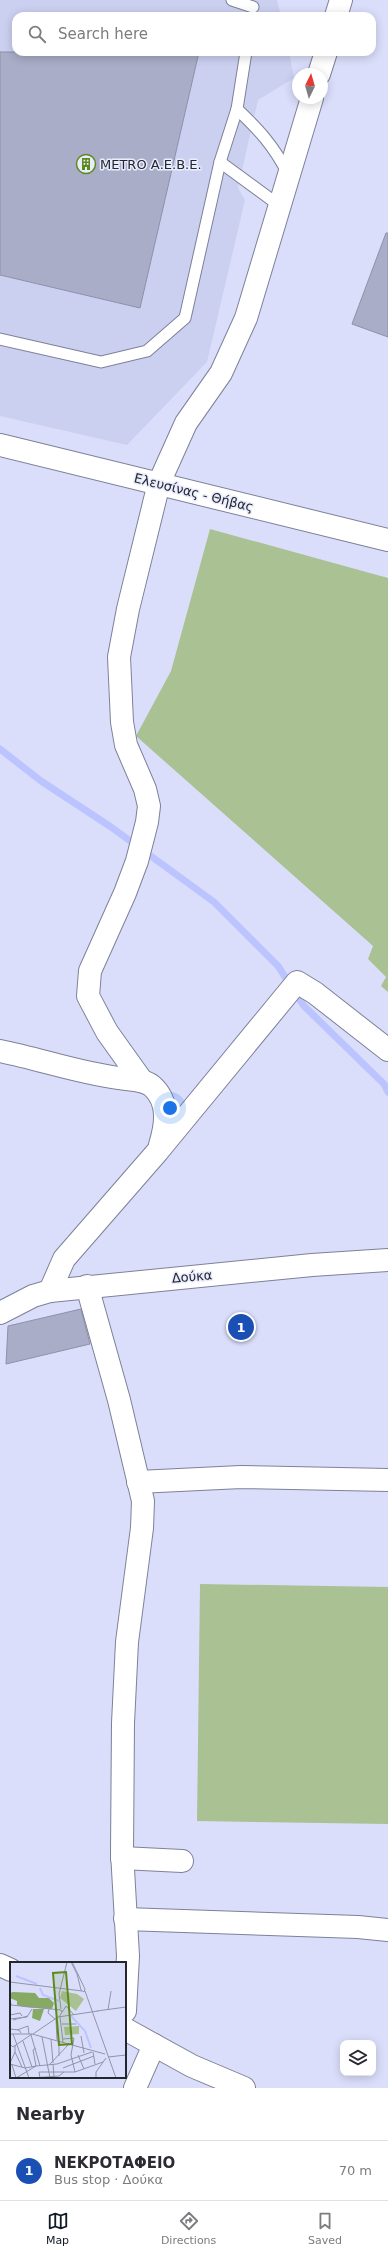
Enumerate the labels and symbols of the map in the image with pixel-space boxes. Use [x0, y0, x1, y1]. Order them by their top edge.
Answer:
north arrow [292, 68, 328, 104]
building icon: METRO Α.Ε.Β.Ε. [75, 153, 97, 175]
place label: METRO Α.Ε.Β.Ε. [100, 157, 202, 172]
street label: Ελευσίνας - Θήβας [133, 470, 255, 515]
your location [160, 1098, 180, 1118]
street label: Δούκα [171, 1267, 213, 1286]
pin: 1 [228, 1312, 254, 1342]
inset map [10, 1962, 126, 2078]

